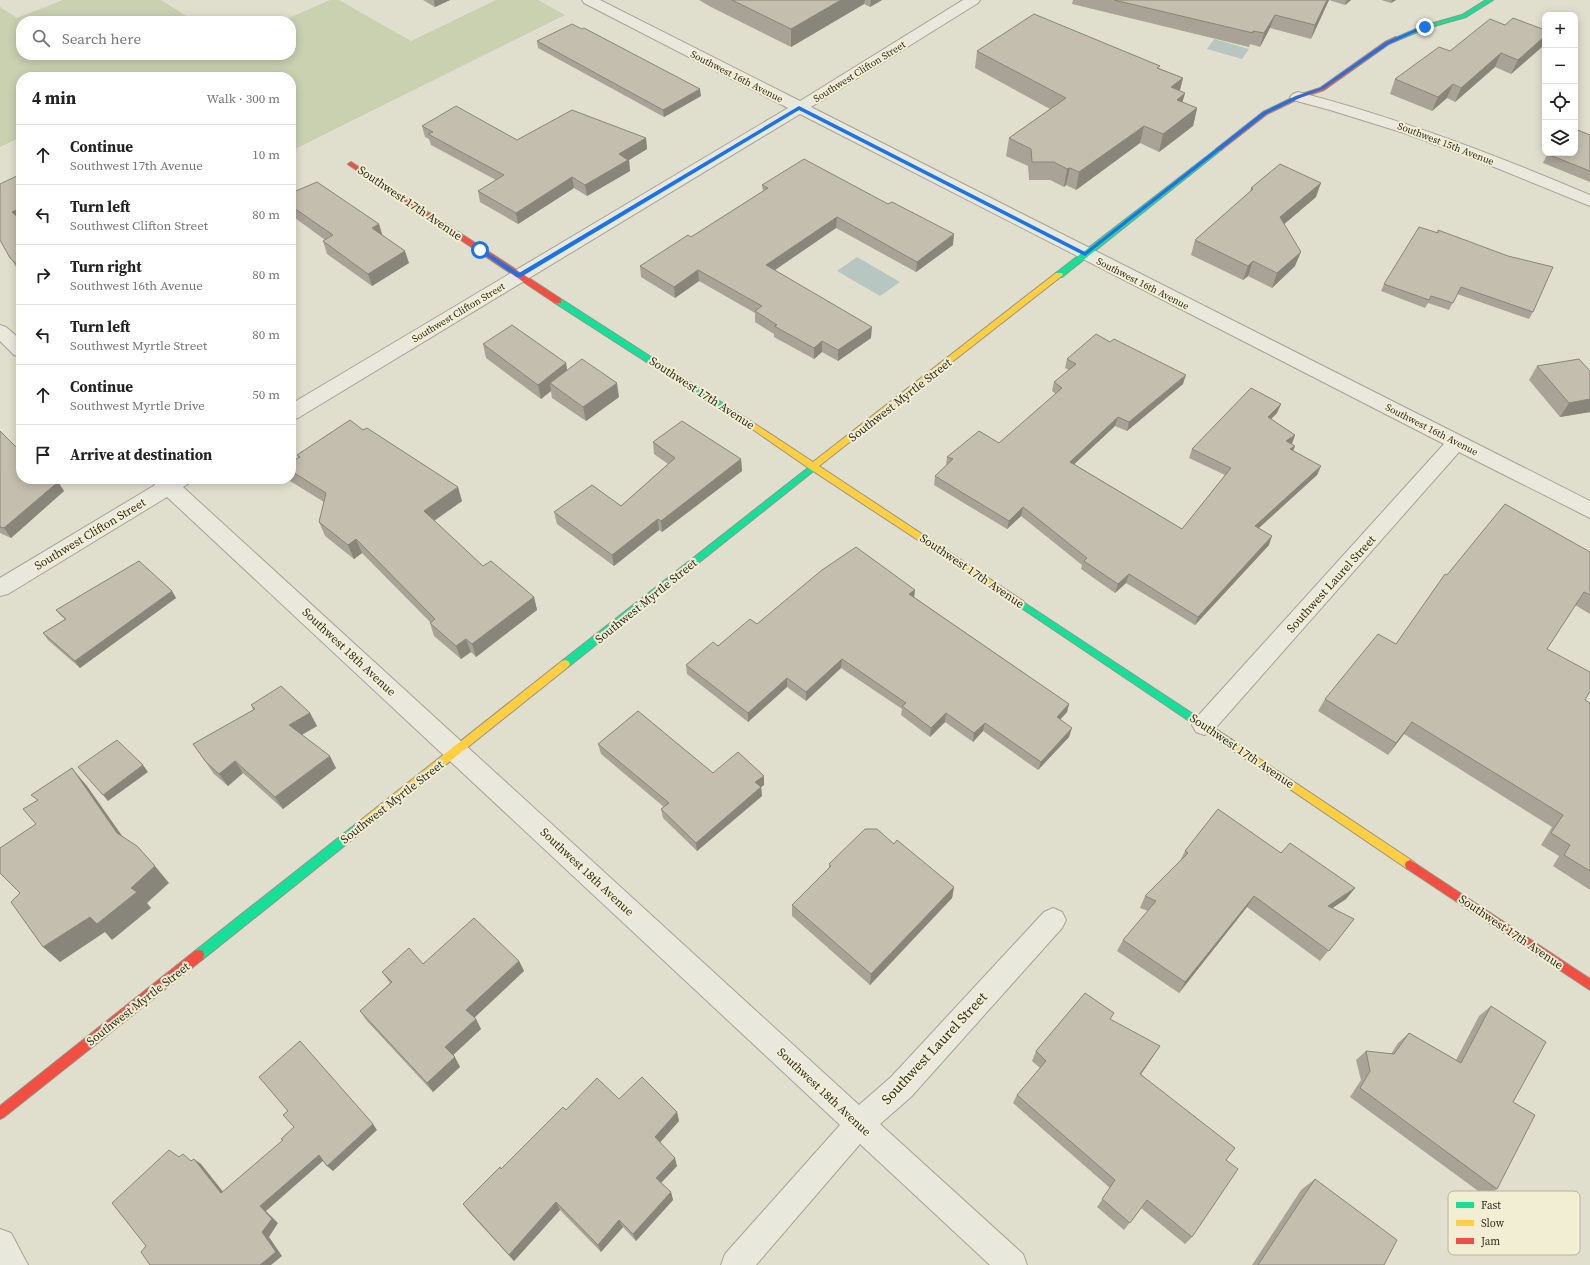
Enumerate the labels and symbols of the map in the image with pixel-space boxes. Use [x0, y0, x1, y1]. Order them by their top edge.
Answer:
route end [1416, 18, 1434, 36]
street label: Southwest Clifton Street [811, 37, 908, 105]
street label: Southwest 16th Avenue [688, 47, 785, 105]
street label: Southwest 15th Avenue [1396, 119, 1496, 168]
street label: Southwest 17th Avenue [355, 162, 465, 244]
route start [471, 241, 489, 259]
street label: Southwest 16th Avenue [1094, 254, 1191, 312]
street label: Southwest Clifton Street [409, 279, 508, 345]
street label: Southwest 17th Avenue [646, 353, 758, 433]
street label: Southwest Myrtle Street [845, 355, 955, 445]
street label: Southwest 16th Avenue [1383, 400, 1480, 458]
street label: Southwest Clifton Street [31, 494, 149, 574]
street label: Southwest 17th Avenue [917, 530, 1027, 612]
street label: Southwest Laurel Street [1283, 532, 1379, 636]
street label: Southwest Myrtle Street [592, 555, 700, 647]
street label: Southwest 18th Avenue [299, 604, 399, 700]
street label: Southwest 17th Avenue [1187, 710, 1297, 792]
street label: Southwest Myrtle Street [337, 757, 447, 847]
street label: Southwest 18th Avenue [537, 824, 637, 920]
street label: Southwest 17th Avenue [1456, 891, 1566, 973]
street label: Southwest Myrtle Street [83, 959, 193, 1049]
street label: Southwest Laurel Street [877, 987, 992, 1109]
street label: Southwest 18th Avenue [774, 1044, 874, 1140]
legend [1448, 1191, 1580, 1255]
text: Fast [1481, 1198, 1501, 1213]
text: Slow [1481, 1216, 1505, 1231]
text: Jam [1480, 1234, 1500, 1249]

